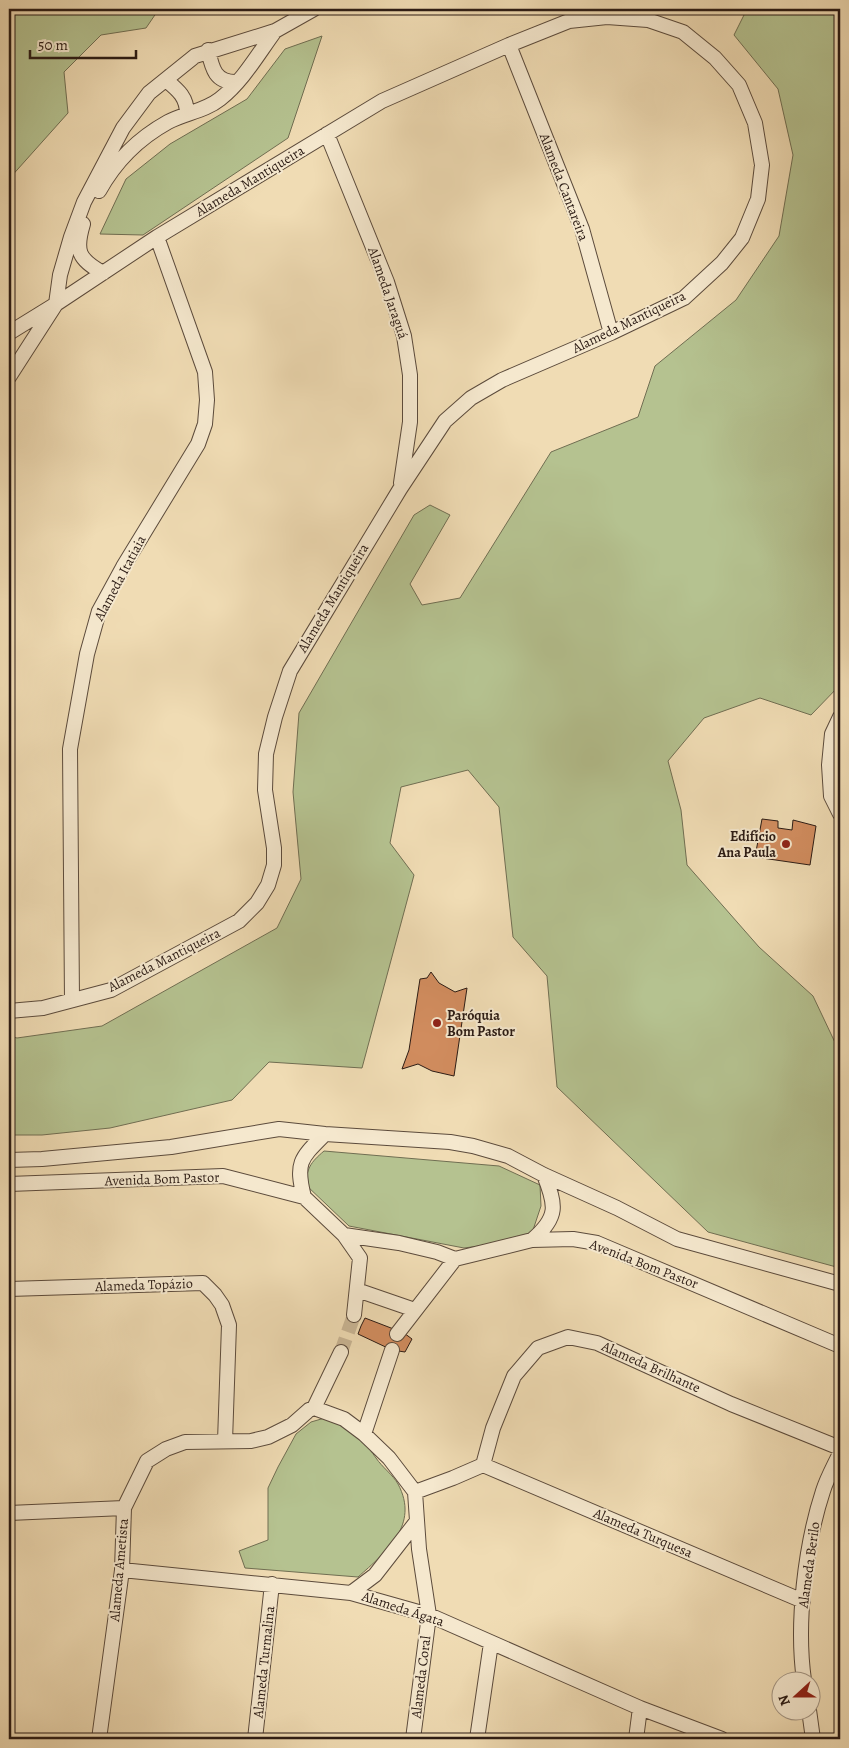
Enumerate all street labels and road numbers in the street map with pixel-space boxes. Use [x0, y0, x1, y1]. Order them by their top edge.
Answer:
street label: Alameda Cantareira [534, 130, 593, 244]
street label: Alameda Mantiqueira [191, 141, 308, 222]
street label: Alameda Jaraguá [363, 244, 413, 342]
street label: Alameda Mantiqueira [568, 286, 689, 358]
street label: Alameda Itatiaia [89, 531, 151, 625]
street label: Alameda Mantiqueira [292, 540, 373, 657]
street label: Alameda Mantiqueira [104, 923, 224, 997]
street label: Avenida Bom Pastor [103, 1167, 220, 1191]
street label: Avenida Bom Pastor [586, 1234, 702, 1294]
street label: Alameda Topázio [94, 1274, 193, 1296]
street label: Alameda Brilhante [598, 1336, 703, 1397]
street label: Alameda Turquesa [590, 1503, 696, 1563]
street label: Alameda Ametista [105, 1517, 133, 1623]
street label: Alameda Berilo [793, 1521, 824, 1610]
street label: Alameda Ágata [359, 1586, 447, 1631]
street label: Alameda Turmalina [249, 1605, 279, 1720]
street label: Alameda Coral [406, 1634, 436, 1720]

